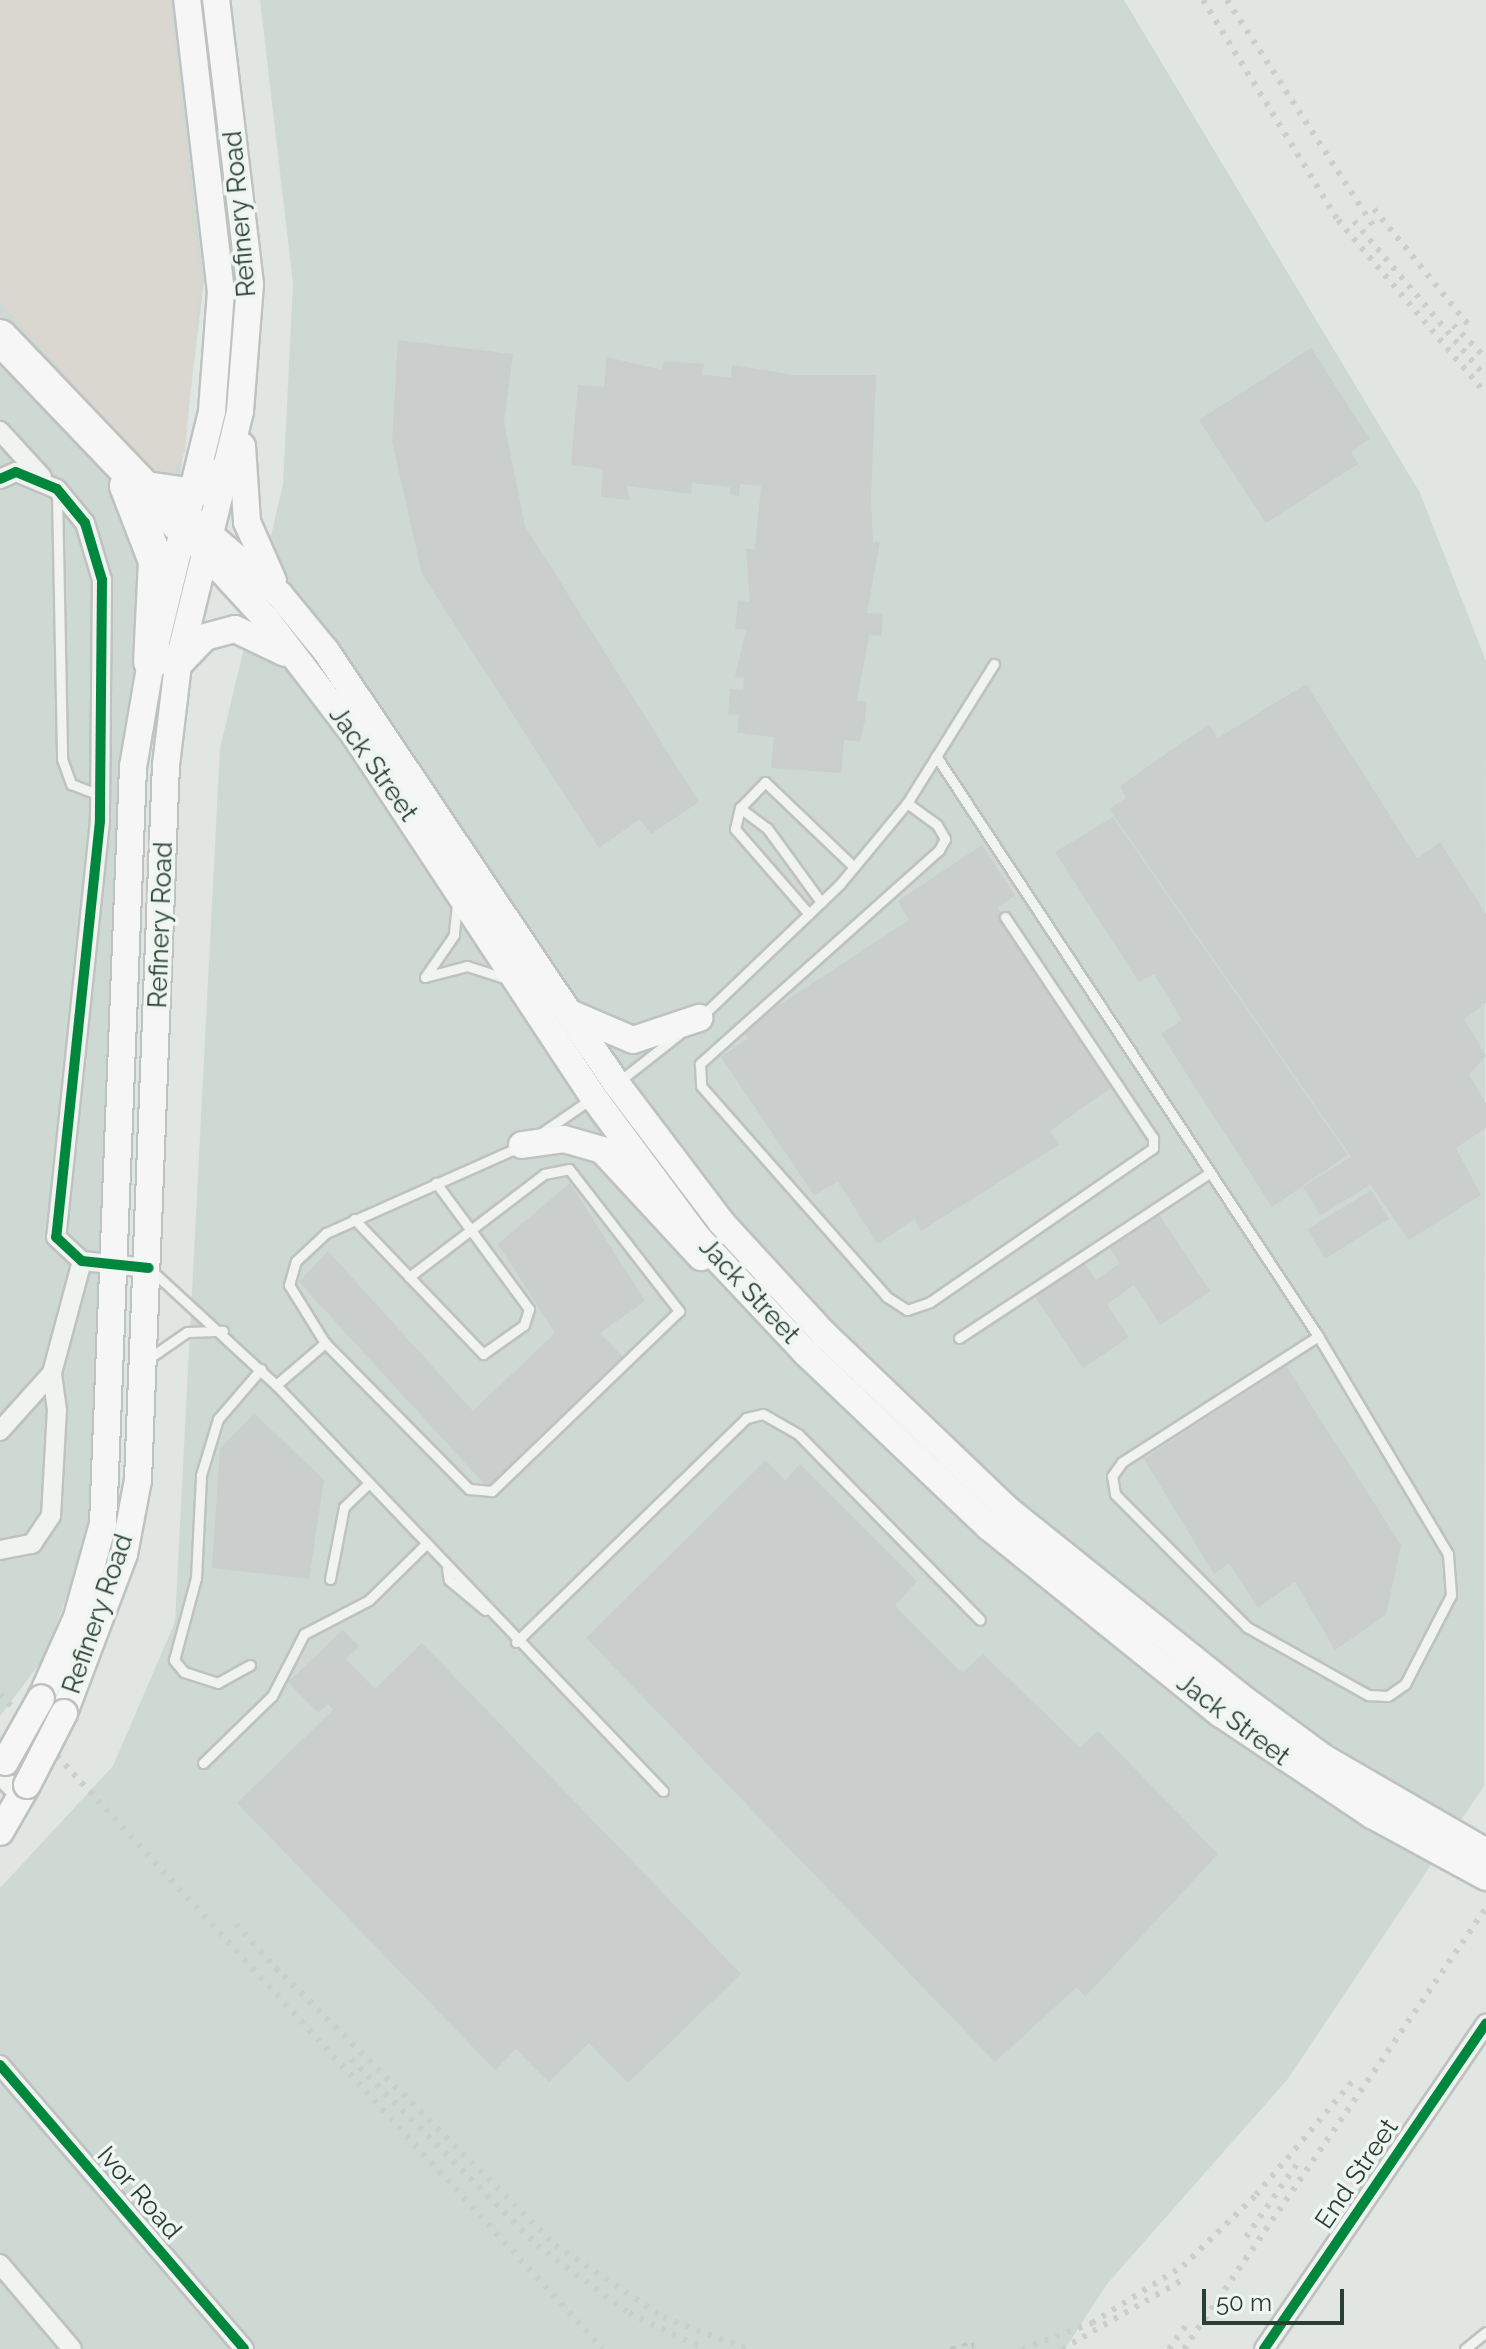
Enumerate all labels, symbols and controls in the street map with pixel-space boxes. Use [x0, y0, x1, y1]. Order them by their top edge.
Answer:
street label: Refinery Road [217, 129, 263, 299]
street label: Jack Street [322, 700, 424, 828]
street label: Refinery Road [142, 841, 180, 1009]
street label: Jack Street [692, 1232, 806, 1350]
street label: Refinery Road [56, 1530, 140, 1698]
street label: Jack Street [1170, 1667, 1296, 1773]
street label: End Street [1309, 2113, 1405, 2235]
street label: Ivor Road [90, 2140, 188, 2246]
scale bar [1206, 2273, 1348, 2323]
text: 50 m [1216, 2288, 1272, 2317]

